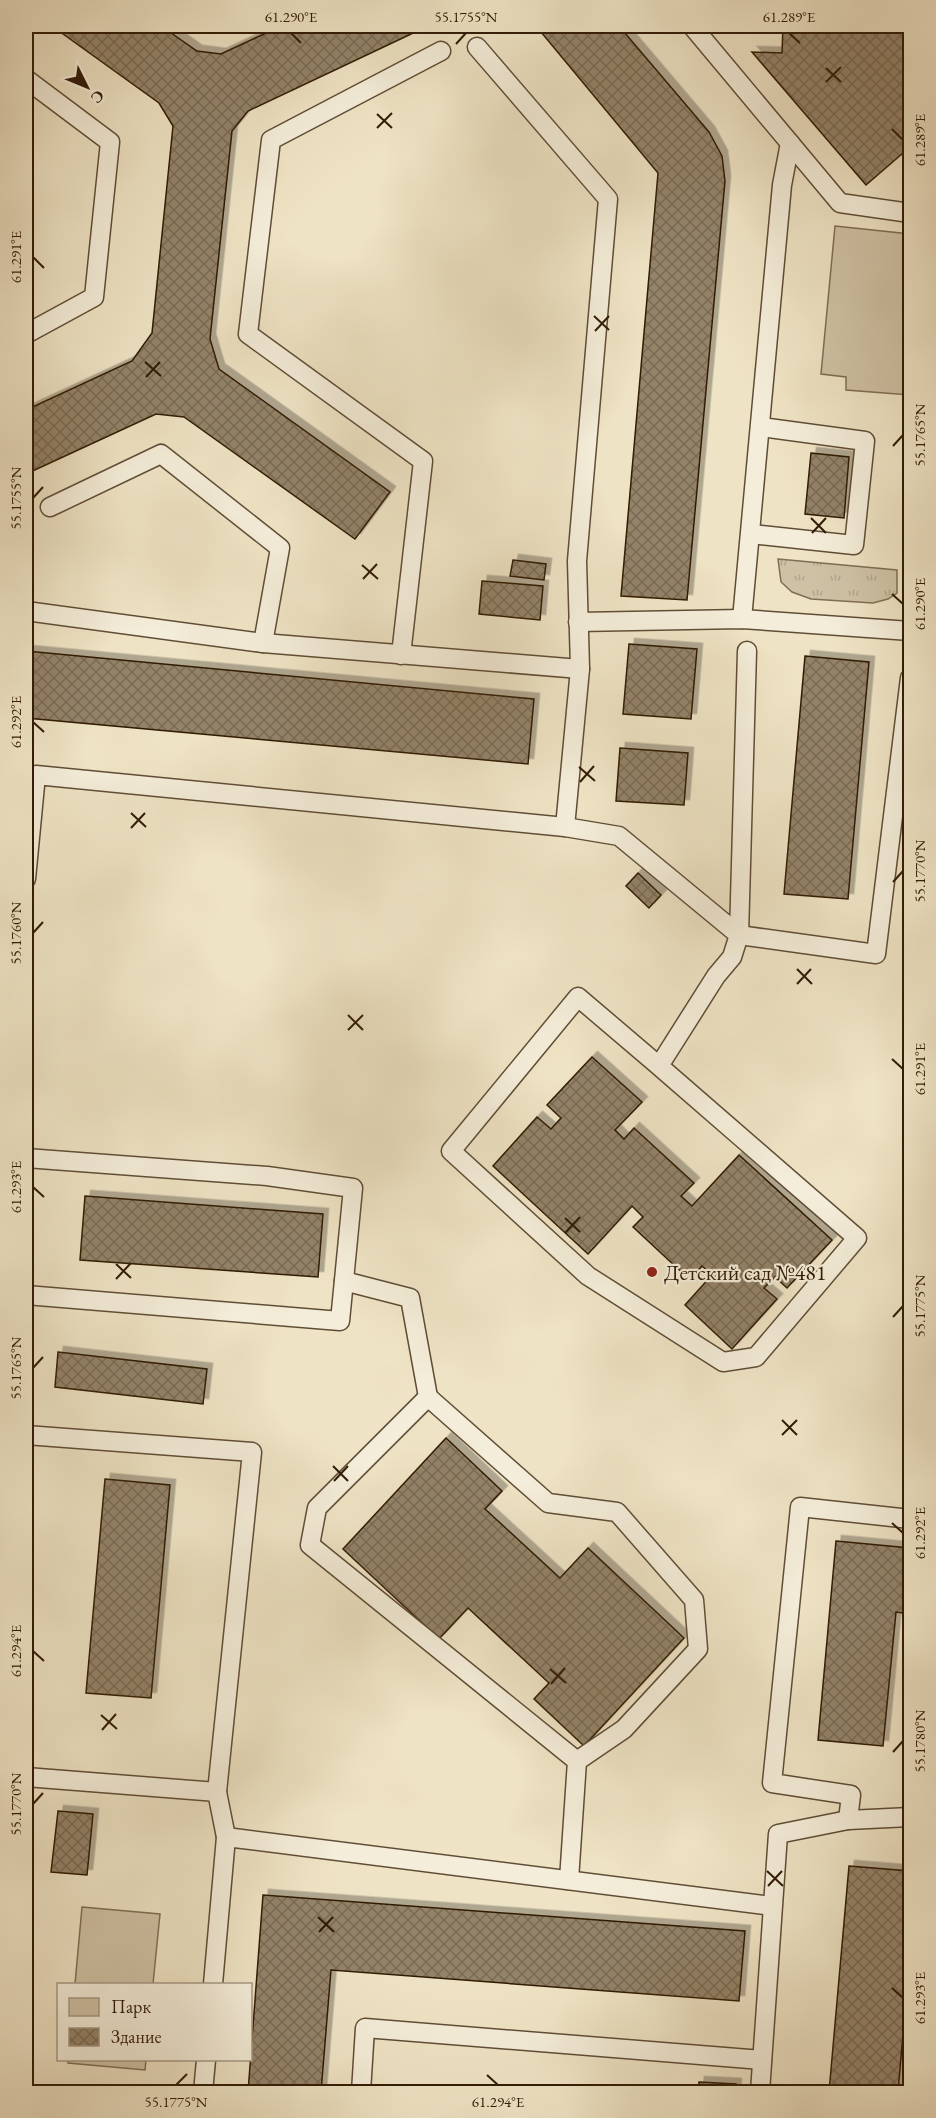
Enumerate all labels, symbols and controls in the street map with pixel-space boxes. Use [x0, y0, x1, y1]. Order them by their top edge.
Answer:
text: 61.290°E [265, 7, 318, 26]
text: 55.1755°N [435, 7, 498, 26]
text: 61.289°E [763, 7, 816, 26]
north arrow [57, 57, 117, 117]
text: С [86, 86, 109, 108]
text: 61.289°E [910, 113, 929, 166]
text: 61.291°E [6, 230, 25, 283]
text: 55.1765°N [910, 403, 929, 466]
text: 55.1755°N [6, 466, 25, 529]
text: 61.290°E [910, 577, 929, 630]
text: 61.292°E [6, 695, 25, 748]
text: 55.1770°N [910, 839, 929, 902]
text: 55.1760°N [6, 901, 25, 964]
text: 61.291°E [910, 1042, 929, 1095]
text: 61.293°E [6, 1160, 25, 1213]
place label: Детский сад №481 [664, 1258, 826, 1287]
marker: Детский сад №481 [645, 1265, 659, 1279]
text: 55.1775°N [910, 1274, 929, 1337]
text: 55.1765°N [6, 1336, 25, 1399]
text: 61.292°E [910, 1506, 929, 1559]
text: 61.294°E [6, 1624, 25, 1677]
text: 55.1780°N [910, 1709, 929, 1772]
text: 55.1770°N [6, 1772, 25, 1835]
text: 61.293°E [910, 1971, 929, 2024]
legend [57, 1983, 252, 2061]
text: Парк [111, 1995, 151, 2018]
text: Здание [111, 2025, 161, 2048]
text: 55.1775°N [145, 2092, 208, 2111]
text: 61.294°E [472, 2092, 525, 2111]

